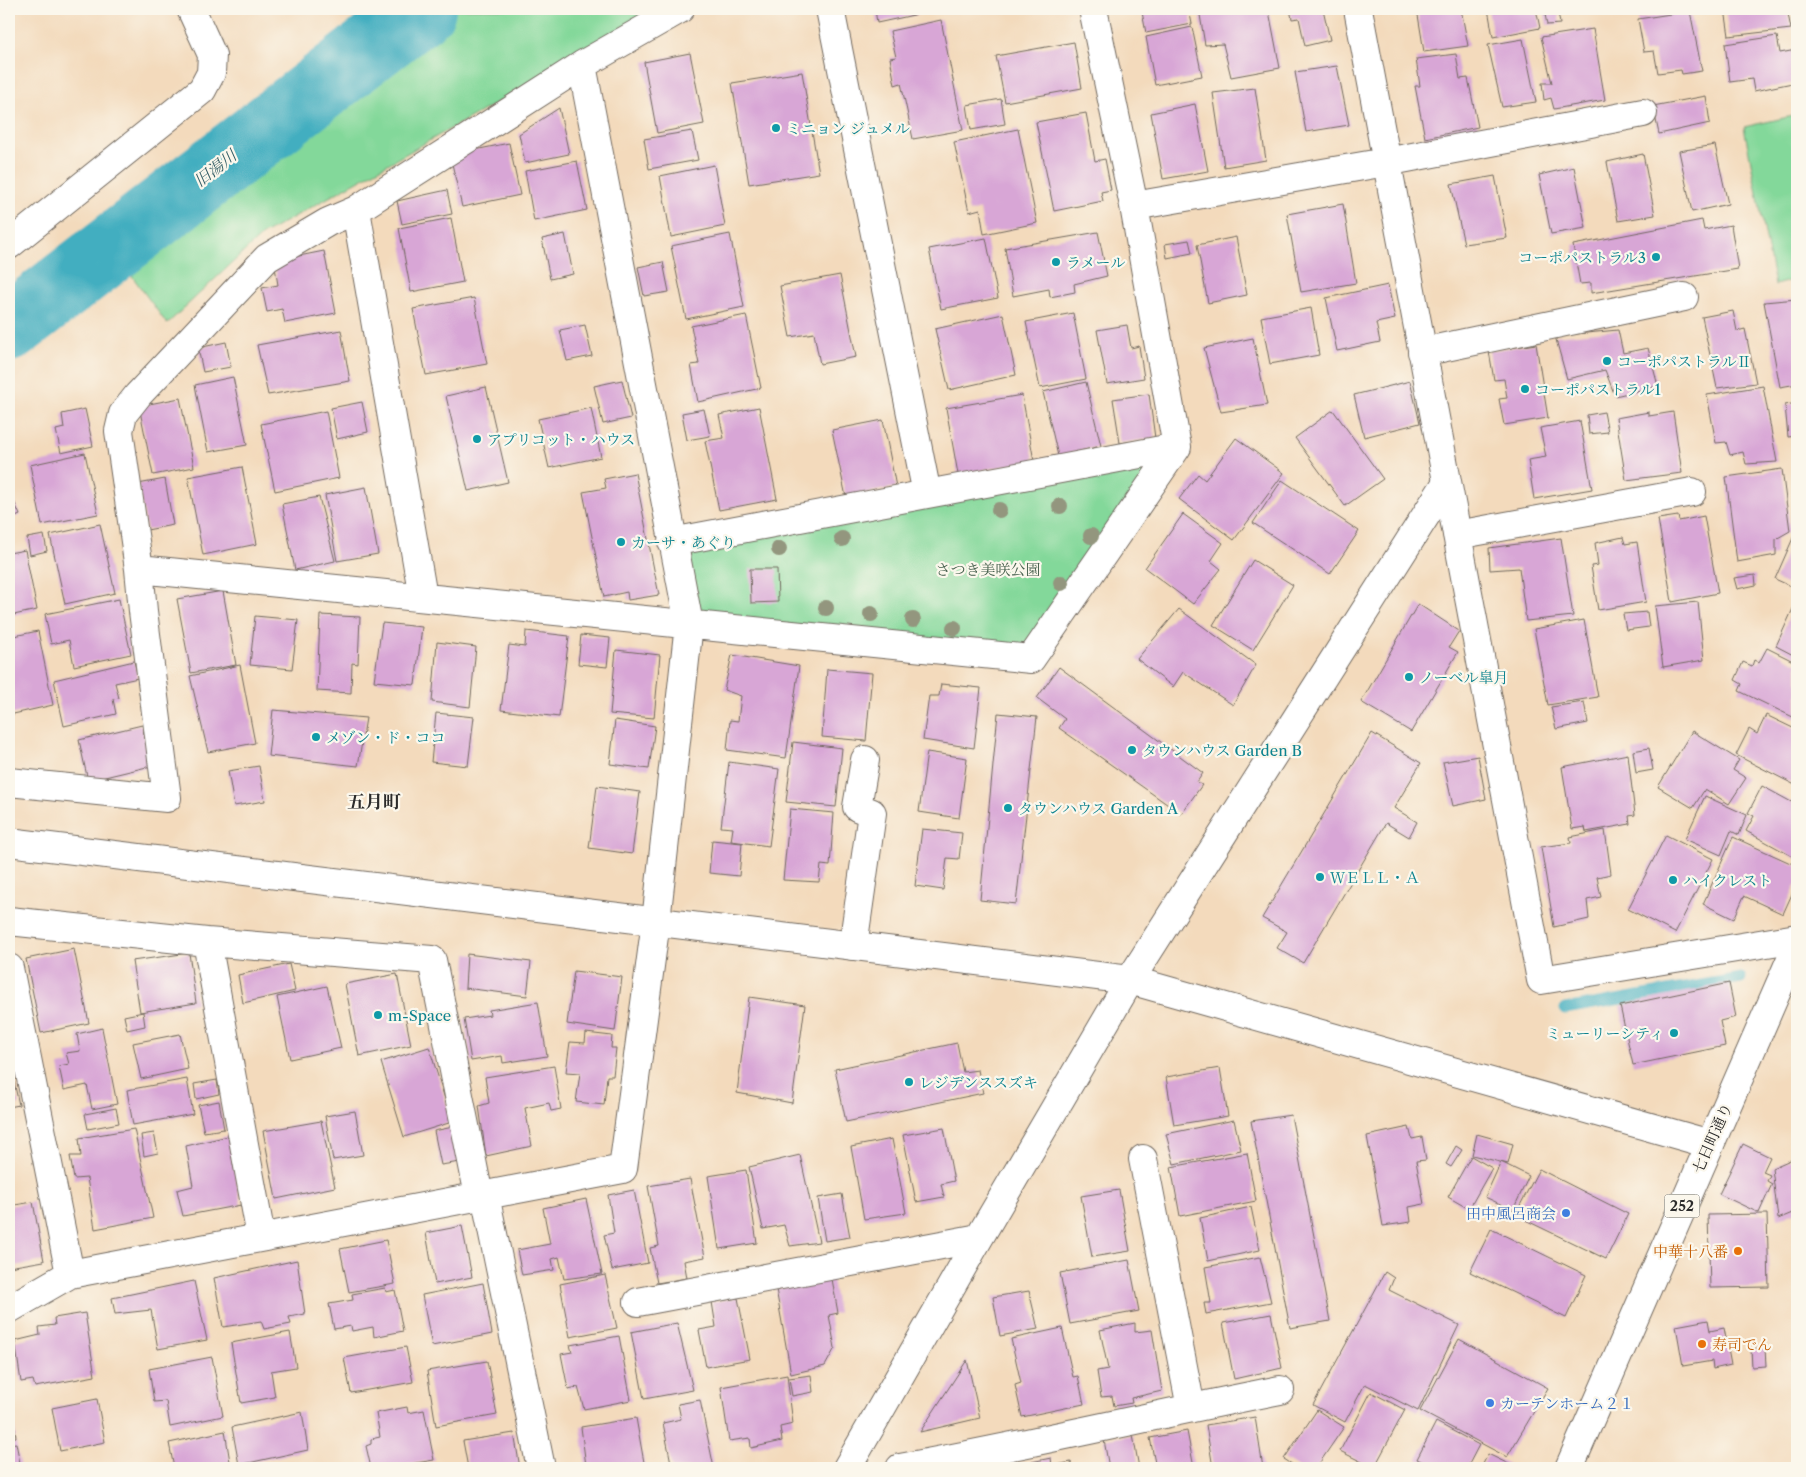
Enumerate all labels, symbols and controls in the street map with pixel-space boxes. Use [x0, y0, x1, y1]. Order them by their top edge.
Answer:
place label: ミニョン ジュメル [786, 119, 910, 138]
marker: ミニョン ジュメル [770, 122, 782, 134]
water label: 旧湯川 [190, 144, 242, 191]
place label: コーポパストラル3 [1518, 248, 1646, 267]
marker: コーポパストラル3 [1650, 251, 1662, 263]
place label: ラメール [1066, 253, 1125, 272]
marker: ラメール [1050, 256, 1062, 268]
place label: コーポパストラルⅡ [1617, 352, 1752, 371]
marker: コーポパストラルⅡ [1601, 355, 1613, 367]
place label: コーポパストラル1 [1535, 380, 1662, 399]
marker: コーポパストラル1 [1519, 383, 1531, 395]
place label: アプリコット・ハウス [487, 430, 635, 449]
marker: アプリコット・ハウス [471, 433, 483, 445]
place label: カーサ・あぐり [631, 533, 736, 552]
marker: カーサ・あぐり [615, 536, 627, 548]
park label: さつき美咲公園 [935, 560, 1041, 579]
place label: ノーベル皐月 [1419, 668, 1509, 687]
marker: ノーベル皐月 [1403, 671, 1415, 683]
place label: メゾン・ド・ココ [326, 728, 446, 747]
marker: メゾン・ド・ココ [310, 731, 322, 743]
place label: タウンハウス Garden B [1142, 741, 1302, 760]
marker: タウンハウス Garden B [1126, 744, 1138, 756]
district label: 五月町 [347, 791, 401, 813]
place label: タウンハウス Garden A [1018, 799, 1179, 818]
marker: タウンハウス Garden A [1002, 802, 1014, 814]
place label: ＷＥＬＬ・Ａ [1330, 868, 1420, 887]
marker: ＷＥＬＬ・Ａ [1314, 871, 1326, 883]
place label: ハイクレスト [1683, 871, 1772, 890]
marker: ハイクレスト [1667, 874, 1679, 886]
place label: m-Space [388, 1006, 451, 1025]
marker: m-Space [372, 1009, 384, 1021]
place label: ミューリーシティ [1546, 1024, 1664, 1043]
marker: ミューリーシティ [1668, 1027, 1680, 1039]
place label: レジデンススズキ [919, 1073, 1038, 1092]
marker: レジデンススズキ [903, 1076, 915, 1088]
street label: 七日町通り [1688, 1100, 1736, 1176]
road number: 252 [1664, 1194, 1700, 1218]
place label: 田中風呂商会 [1466, 1204, 1556, 1223]
marker: 田中風呂商会 [1560, 1207, 1572, 1219]
place label: 中華十八番 [1653, 1242, 1728, 1261]
marker: 中華十八番 [1732, 1245, 1744, 1257]
place label: 寿司でん [1712, 1335, 1772, 1354]
marker: 寿司でん [1696, 1338, 1708, 1350]
place label: カーテンホーム２１ [1500, 1394, 1634, 1413]
marker: カーテンホーム２１ [1484, 1397, 1496, 1409]

